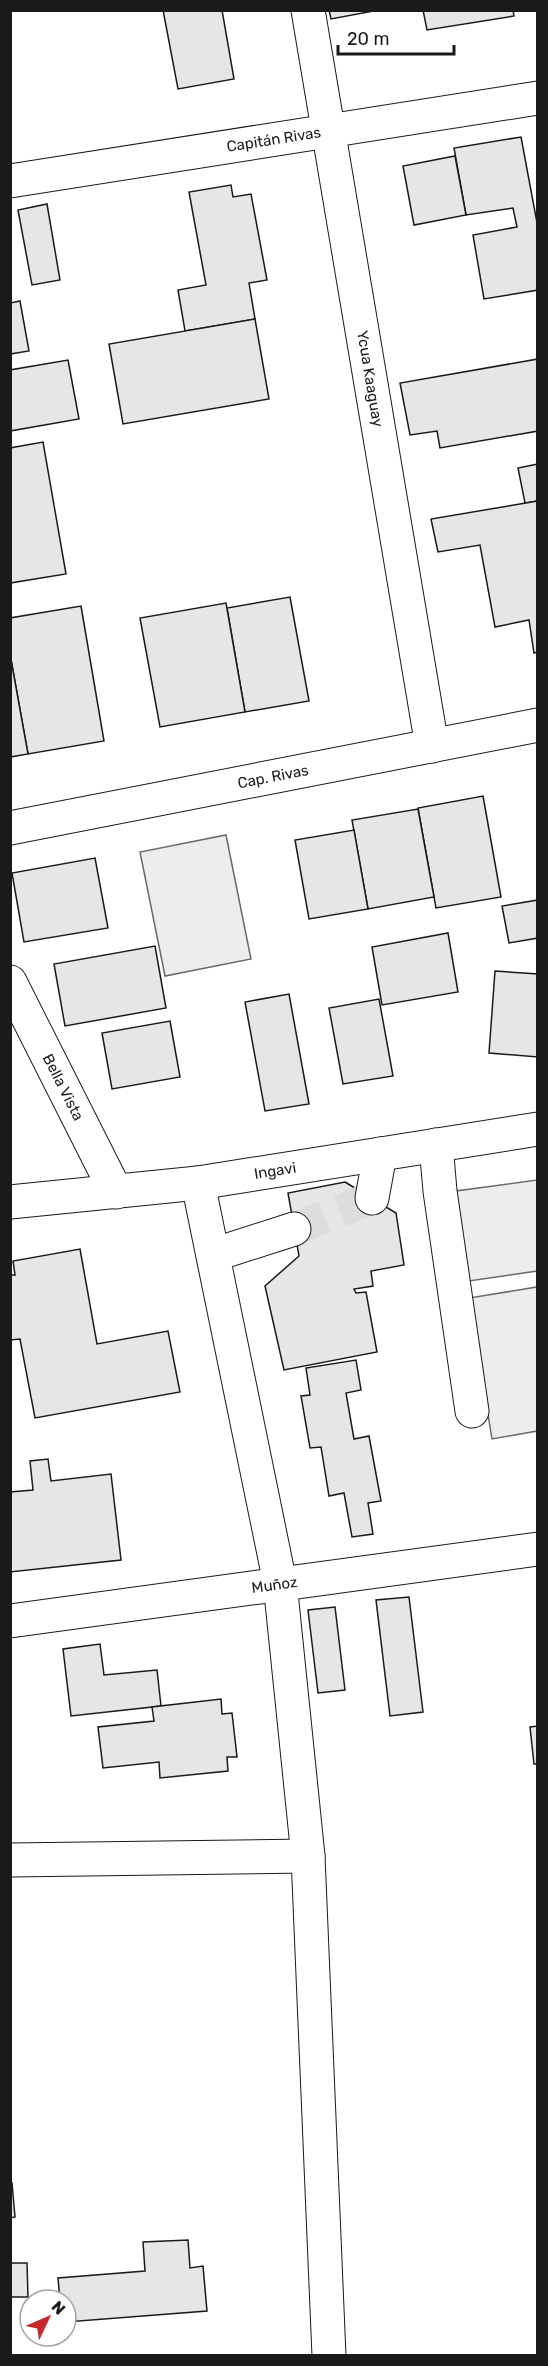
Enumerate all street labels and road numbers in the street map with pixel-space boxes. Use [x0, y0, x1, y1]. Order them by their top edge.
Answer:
street label: Capitán Rivas [225, 123, 323, 156]
street label: Ycua Kaaguay [353, 329, 387, 428]
street label: Cap. Rivas [236, 761, 310, 792]
street label: Bella Vista [39, 1051, 88, 1124]
street label: Ingavi [253, 1159, 297, 1183]
street label: Muñoz [250, 1573, 299, 1597]

